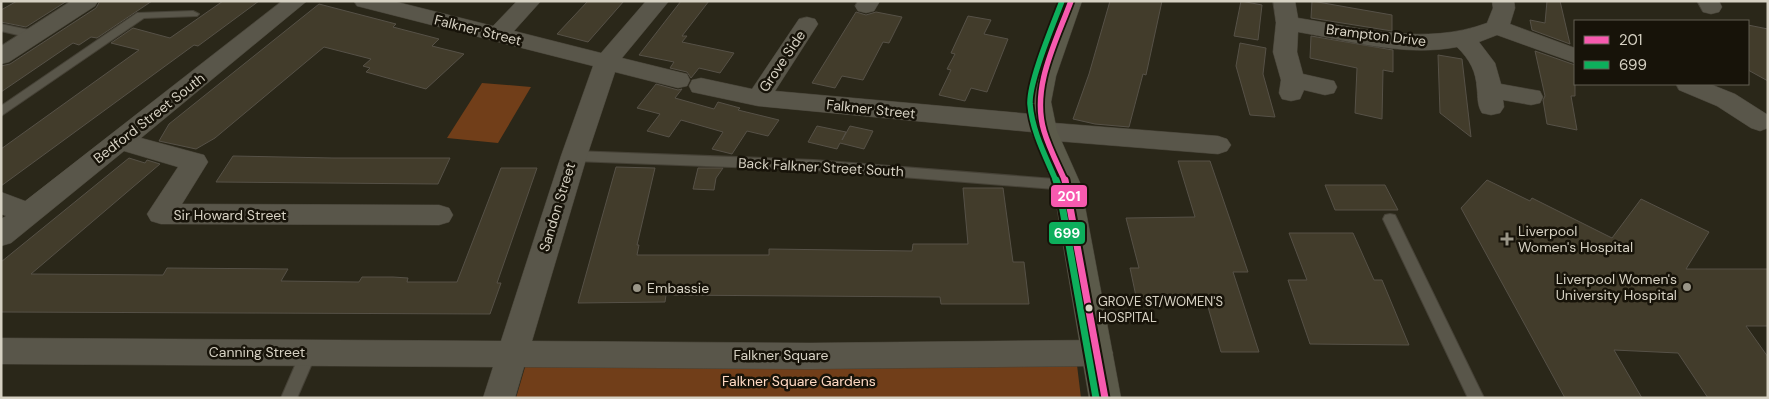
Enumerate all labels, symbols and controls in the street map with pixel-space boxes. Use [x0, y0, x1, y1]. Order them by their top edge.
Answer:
street label: Falkner Street [432, 10, 524, 50]
street label: Brampton Drive [1325, 20, 1427, 50]
legend [1574, 20, 1749, 85]
street label: Grove Side [755, 27, 809, 95]
text: 201 [1619, 30, 1642, 50]
text: 699 [1619, 55, 1647, 75]
street label: Bedford Street South [90, 69, 208, 167]
street label: Falkner Street [826, 95, 916, 123]
street label: Back Falkner Street South [738, 154, 904, 180]
street label: Sandon Street [535, 160, 579, 254]
line badge: 201 [1050, 184, 1088, 208]
text: 201 [1058, 187, 1080, 205]
street label: Sir Howard Street [173, 206, 287, 224]
line badge: 699 [1048, 221, 1086, 245]
place label: Liverpool Women's Hospital [1518, 222, 1633, 256]
text: 699 [1054, 224, 1080, 242]
marker: Liverpool Women's Hospital [1500, 232, 1514, 246]
place label: Liverpool Women's University Hospital [1556, 270, 1677, 304]
place label: Embassie [647, 279, 709, 297]
marker: Liverpool Women's University Hospital [1681, 281, 1693, 293]
marker: Embassie [631, 282, 643, 294]
place label: GROVE ST/WOMEN'S HOSPITAL [1098, 293, 1223, 326]
marker: GROVE ST/WOMEN'S HOSPITAL [1084, 303, 1094, 313]
street label: Canning Street [209, 343, 305, 361]
street label: Falkner Square [733, 346, 829, 364]
park label: Falkner Square Gardens [722, 372, 876, 390]

